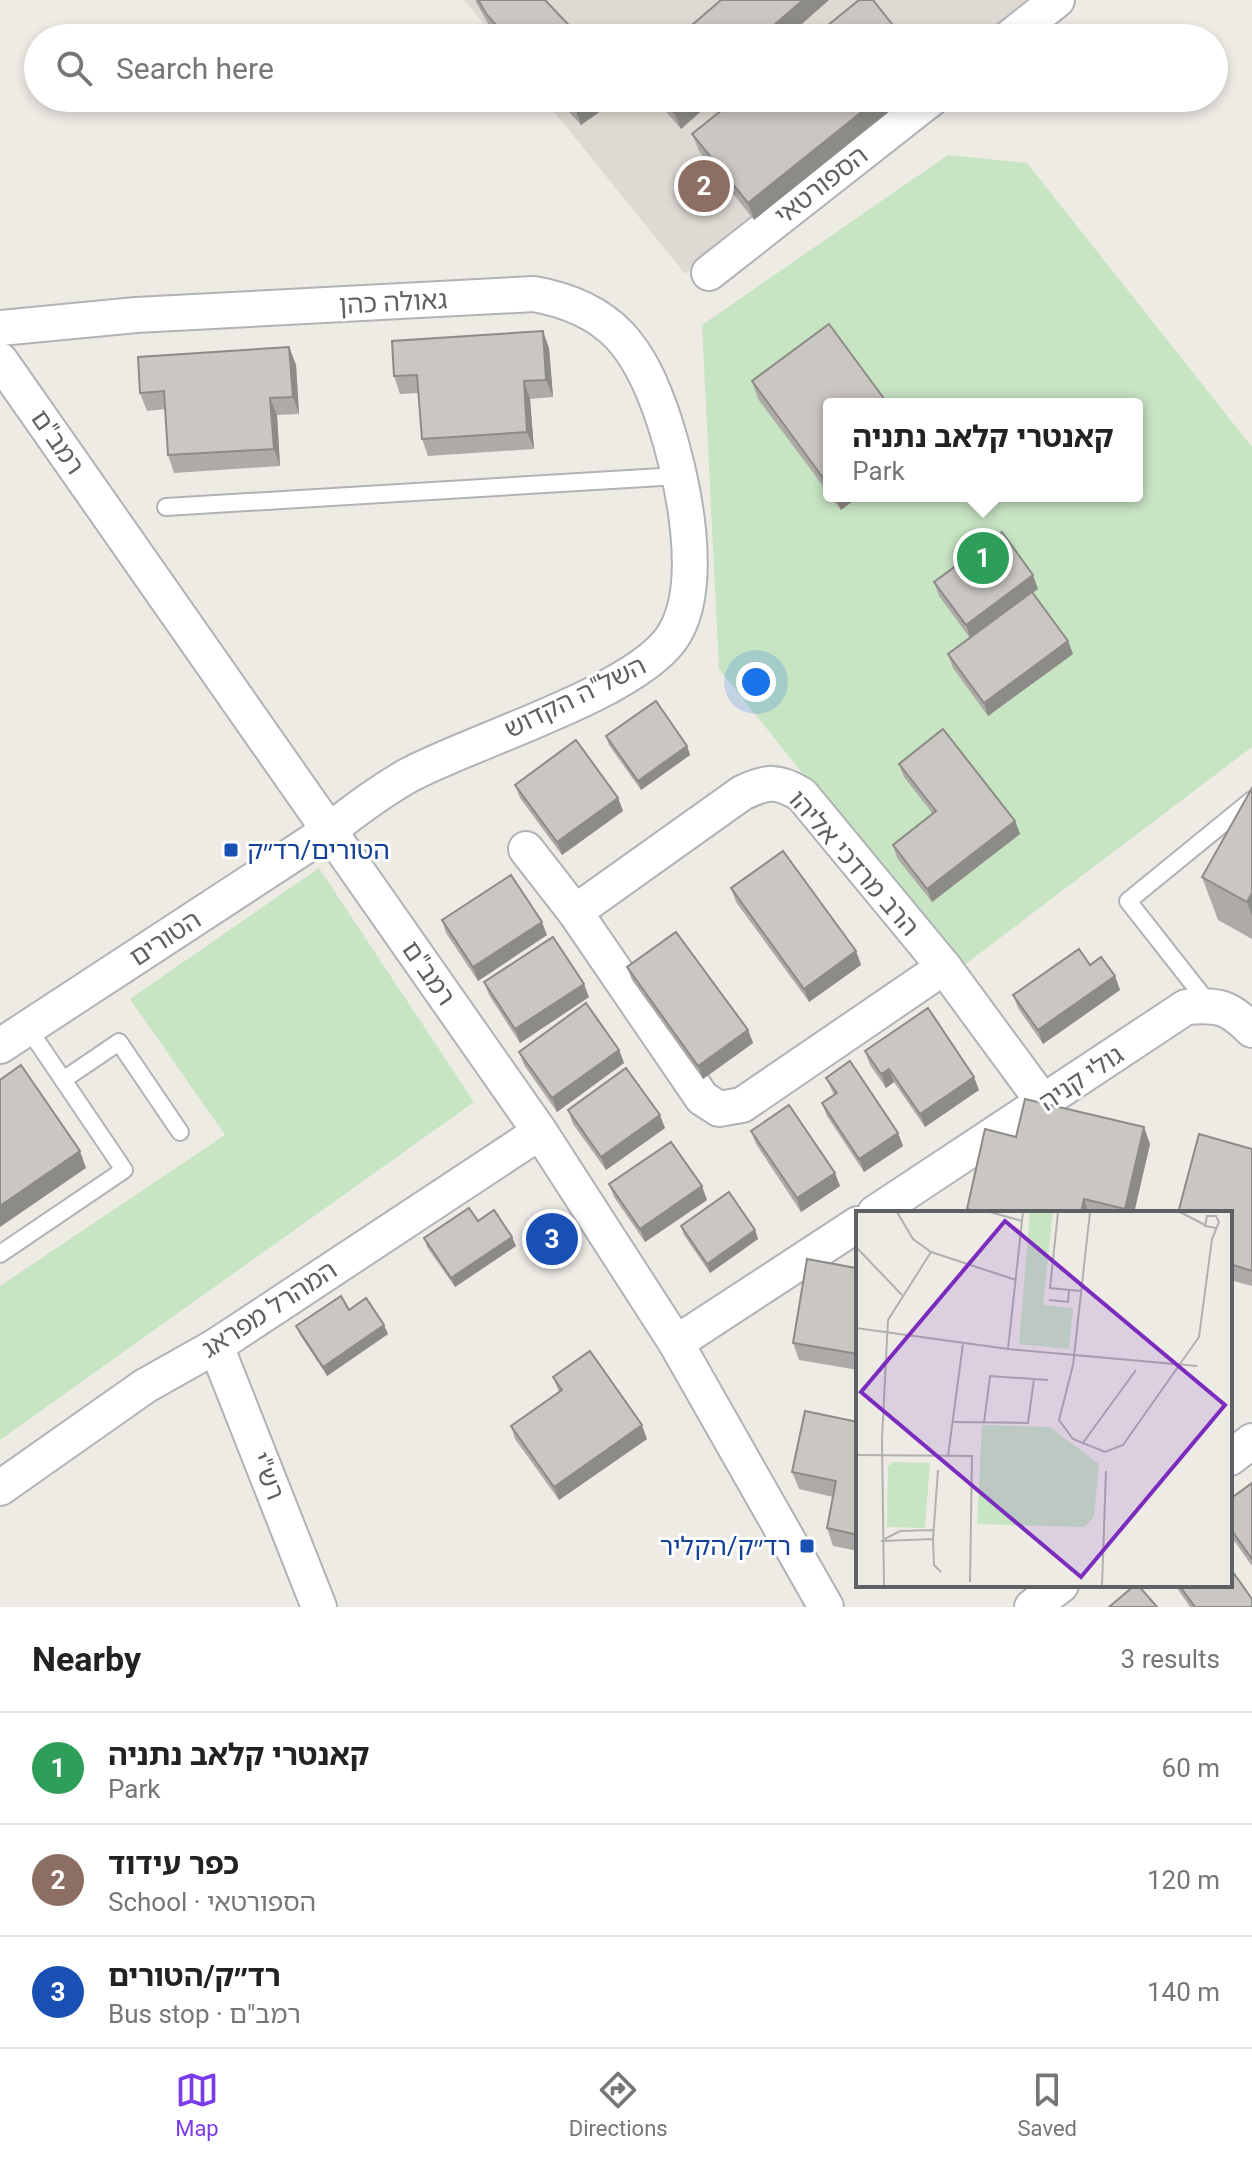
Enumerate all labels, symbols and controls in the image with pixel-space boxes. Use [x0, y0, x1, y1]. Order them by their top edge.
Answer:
search box [24, 24, 1228, 112]
icon: search [52, 46, 96, 90]
text: Search here [116, 51, 274, 86]
street label: הספורטאי [769, 140, 873, 230]
pin: 2 [678, 156, 730, 216]
street label: גאולה כהן [338, 284, 448, 320]
popup [823, 398, 1143, 502]
street label: רמב"ם [25, 404, 91, 480]
text: קאנטרי קלאב נתניה [852, 419, 1114, 454]
text: Park [852, 456, 905, 486]
pin: 1 [957, 528, 1009, 588]
street label: השל"ה הקדוש [499, 650, 651, 744]
your location [736, 662, 776, 702]
street label: הרב מרדכי אליהו [783, 784, 925, 942]
place label: הטורים/רד״ק [247, 835, 390, 865]
marker: הטורים/רד״ק [222, 841, 240, 859]
street label: הטורים [124, 904, 206, 972]
street label: רמב"ם [396, 935, 462, 1011]
street label: גולי קניה [1033, 1039, 1129, 1117]
pin: 3 [526, 1209, 578, 1269]
inset map [856, 1211, 1232, 1587]
street label: המהרל מפראג [196, 1254, 342, 1364]
street label: רש"י [245, 1448, 291, 1504]
place label: רד״ק/הקליר [660, 1531, 791, 1561]
marker: רד״ק/הקליר [798, 1537, 816, 1555]
text: Nearby [32, 1639, 141, 1679]
text: 3 results [1121, 1644, 1220, 1674]
text: קאנטרי קלאב נתניה [108, 1737, 369, 1772]
text: 1 [51, 1753, 65, 1783]
text: 60 m [1162, 1753, 1220, 1783]
text: Park [108, 1774, 160, 1804]
text: כפר עידוד [108, 1846, 239, 1881]
text: 2 [51, 1865, 65, 1895]
text: 120 m [1147, 1865, 1220, 1895]
text: School · הספורטאי [108, 1887, 316, 1917]
text: רד״ק/הטורים [108, 1958, 281, 1993]
text: 3 [51, 1977, 65, 2007]
text: 140 m [1147, 1977, 1220, 2007]
text: Bus stop · רמב"ם [108, 1999, 301, 2029]
tab: Map [175, 2068, 219, 2141]
tab: Directions [569, 2068, 668, 2141]
tab: Saved [1018, 2068, 1077, 2141]

